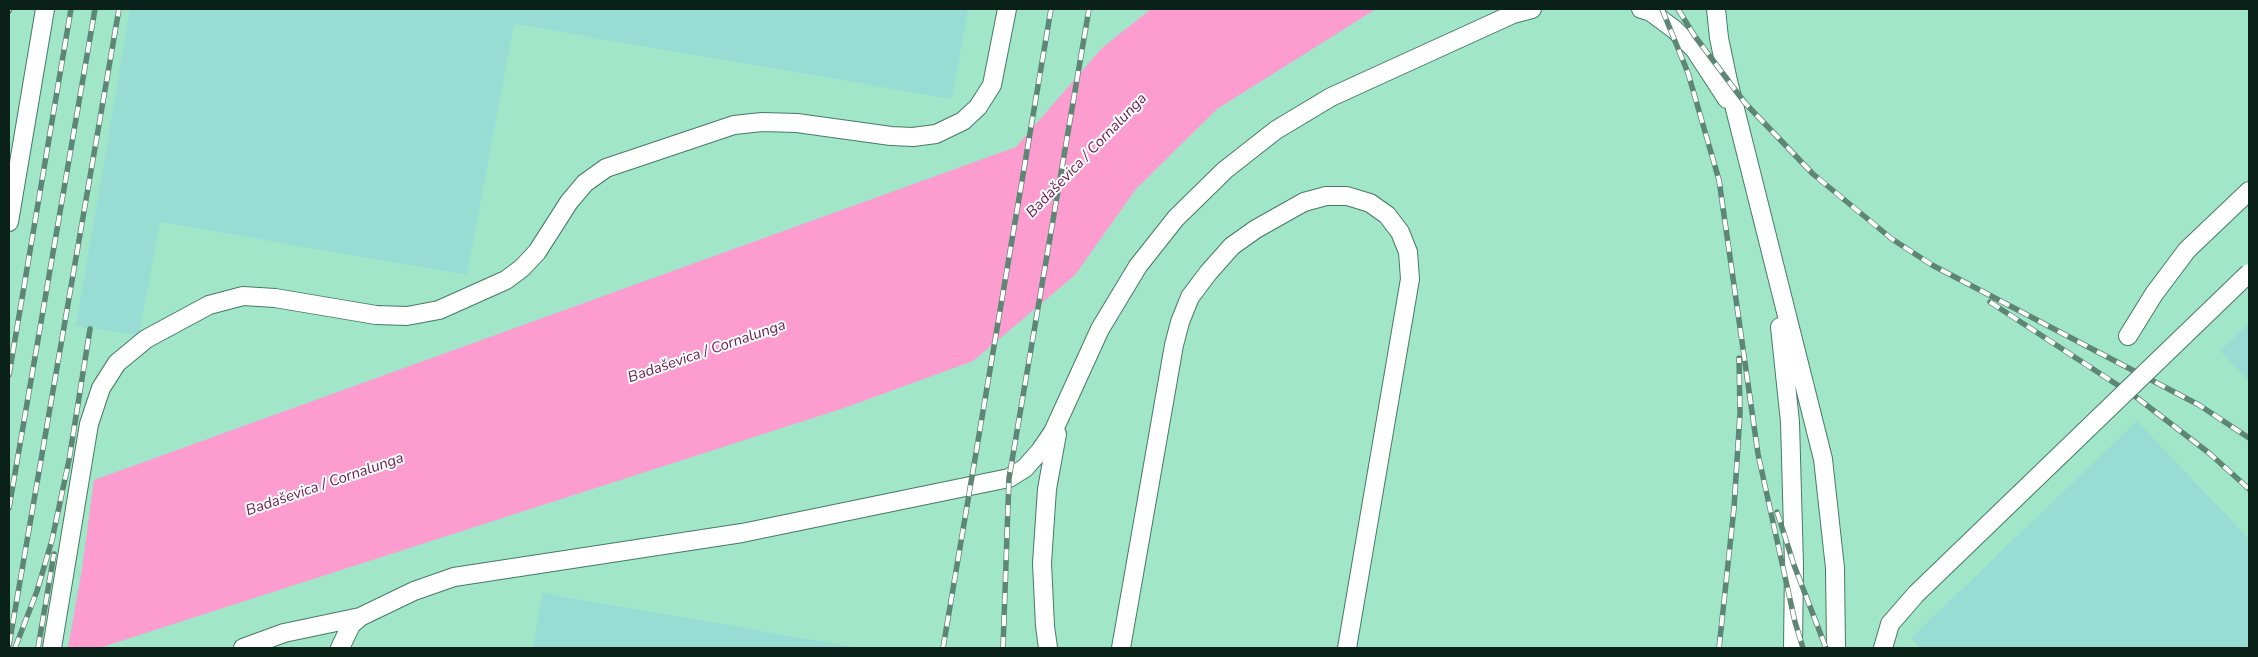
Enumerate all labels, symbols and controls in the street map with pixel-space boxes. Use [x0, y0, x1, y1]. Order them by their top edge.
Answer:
water label: Badaševica / Cornalunga [1023, 90, 1151, 222]
water label: Badaševica / Cornalunga [626, 317, 788, 387]
water label: Badaševica / Cornalunga [244, 450, 406, 520]

